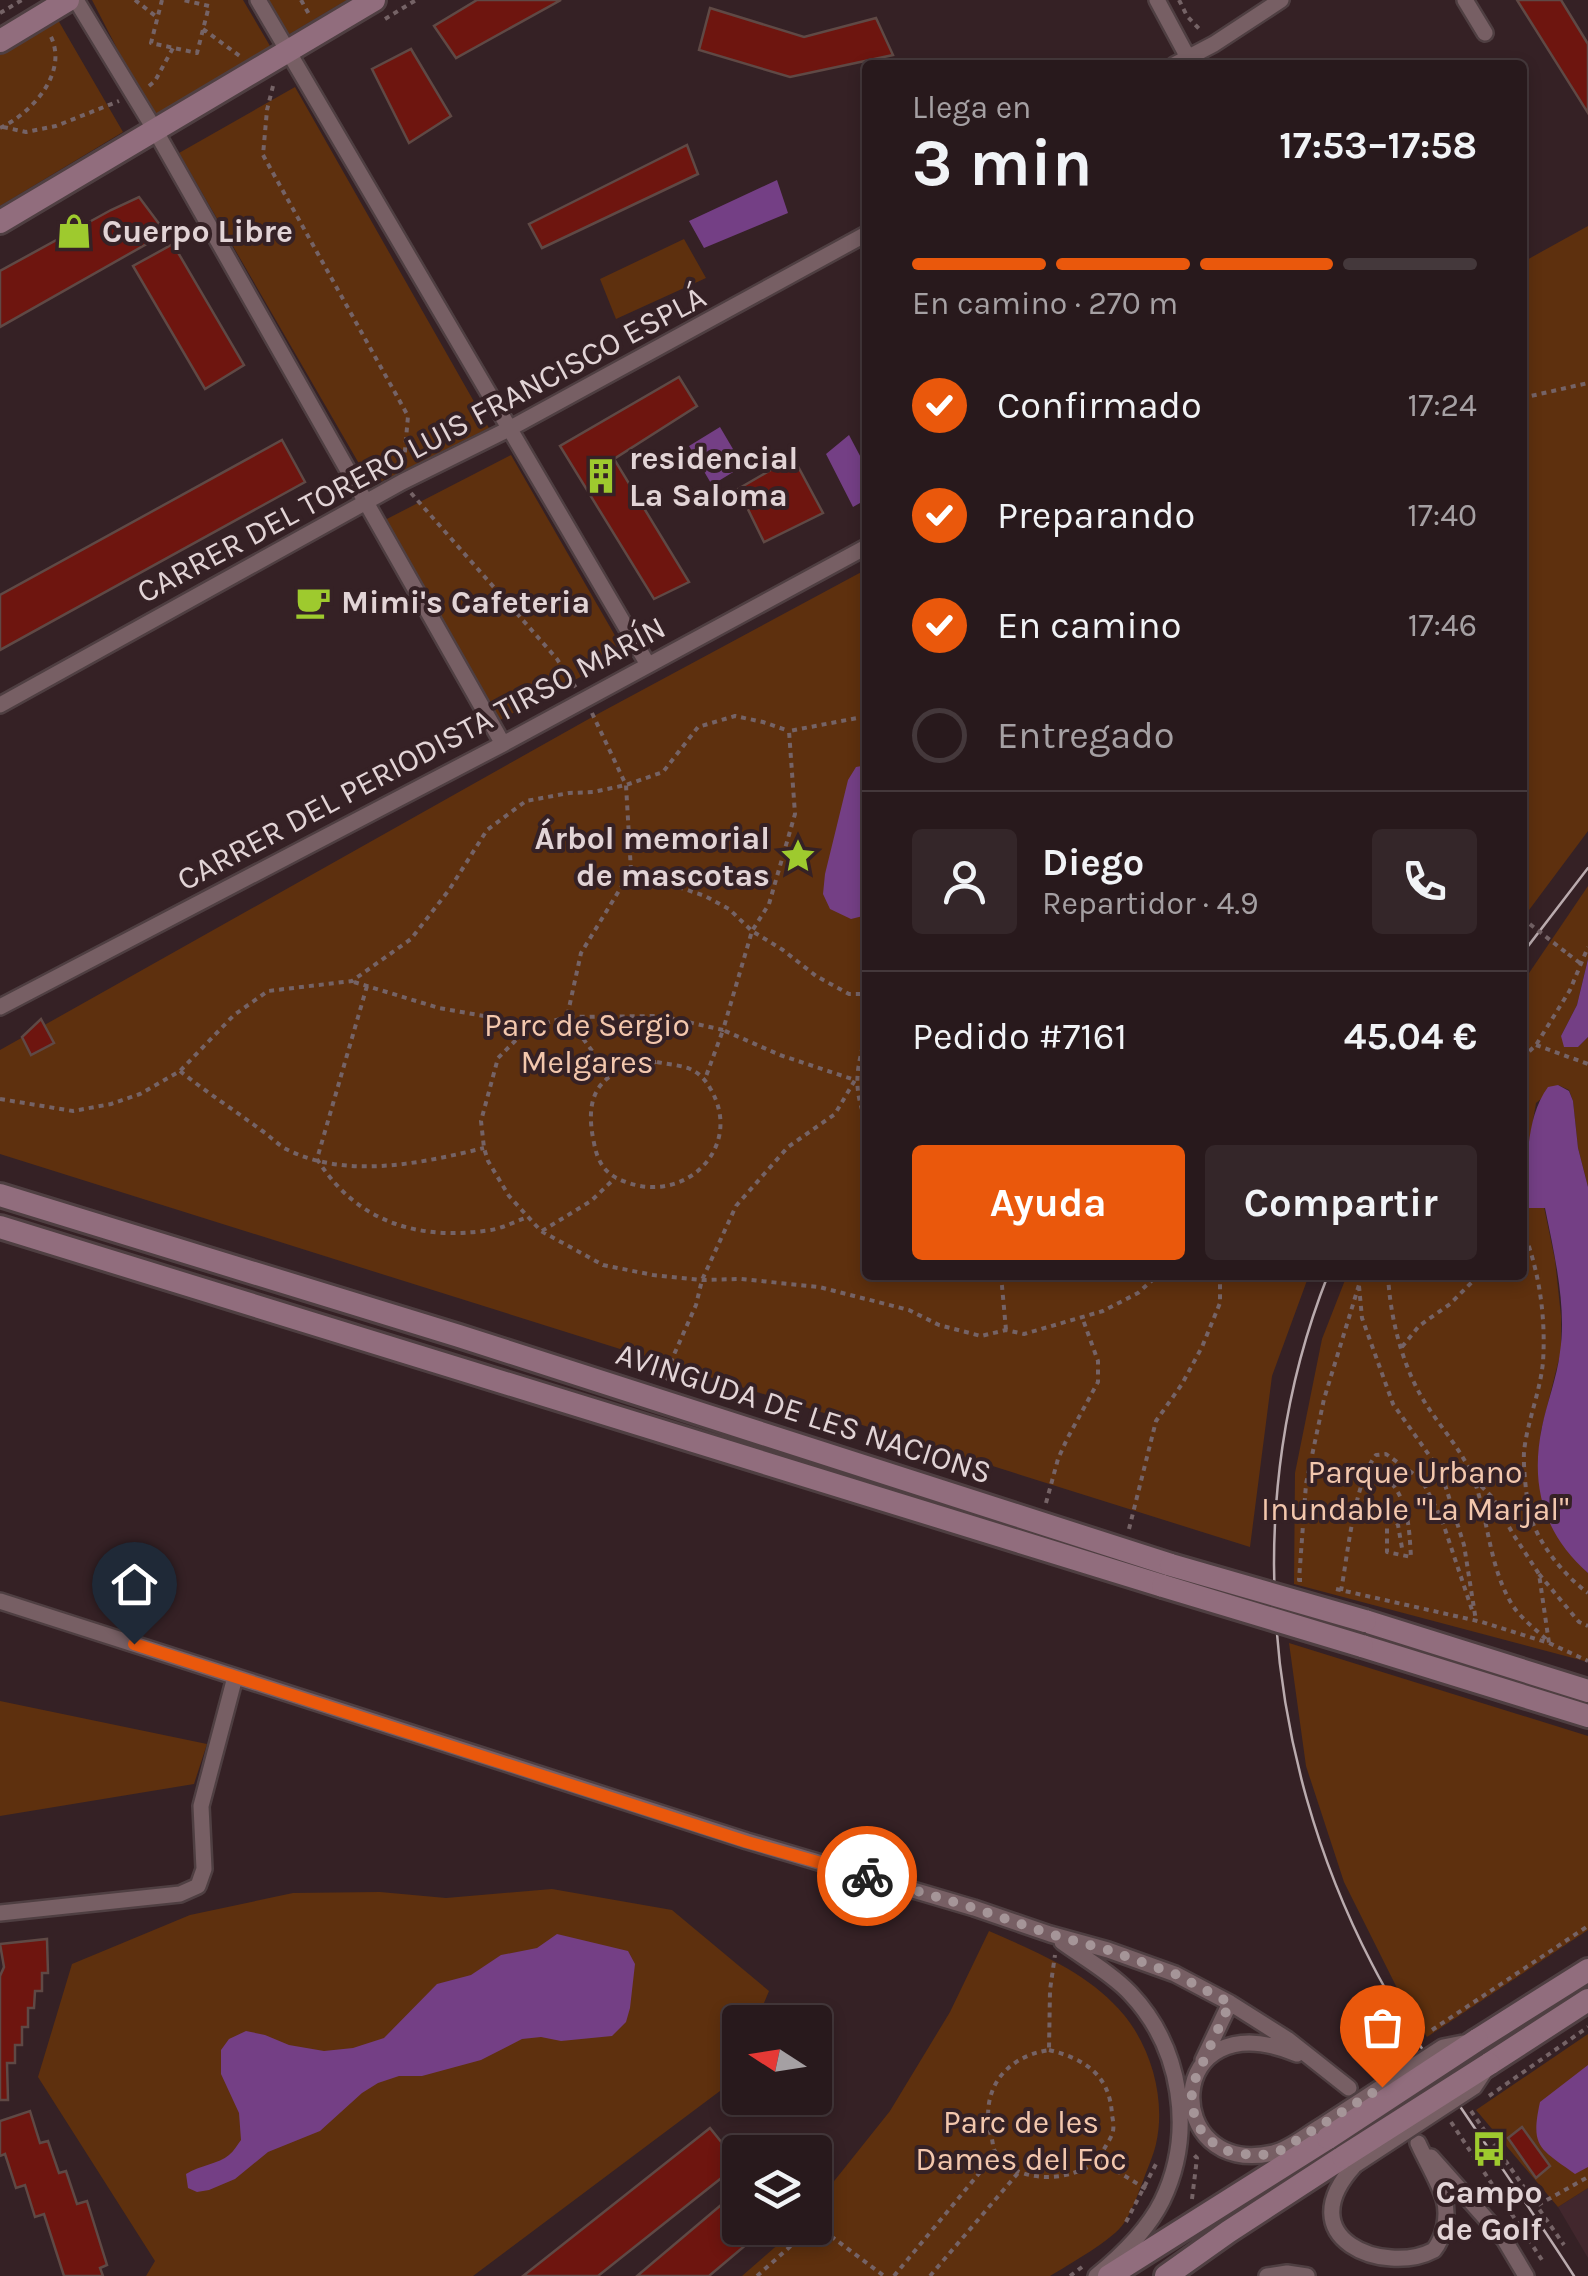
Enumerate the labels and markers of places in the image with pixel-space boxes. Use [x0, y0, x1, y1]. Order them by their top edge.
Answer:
shop icon: Cuerpo Libre [55, 212, 93, 250]
place label: Cuerpo Libre [102, 213, 293, 250]
place label: residencial La Saloma [629, 440, 798, 514]
building icon: residencial La Saloma [582, 457, 620, 495]
cafe icon: Mimi's Cafeteria [294, 583, 332, 621]
place label: Mimi's Cafeteria [341, 584, 590, 621]
place label: Árbol memorial de mascotas [534, 818, 770, 894]
place icon: Árbol memorial de mascotas [779, 837, 817, 875]
pin [92, 1542, 177, 1645]
pin [1340, 1985, 1425, 2088]
bus stop icon: Campo de Golf [1470, 2130, 1508, 2168]
place label: Campo de Golf [1436, 2174, 1543, 2248]

